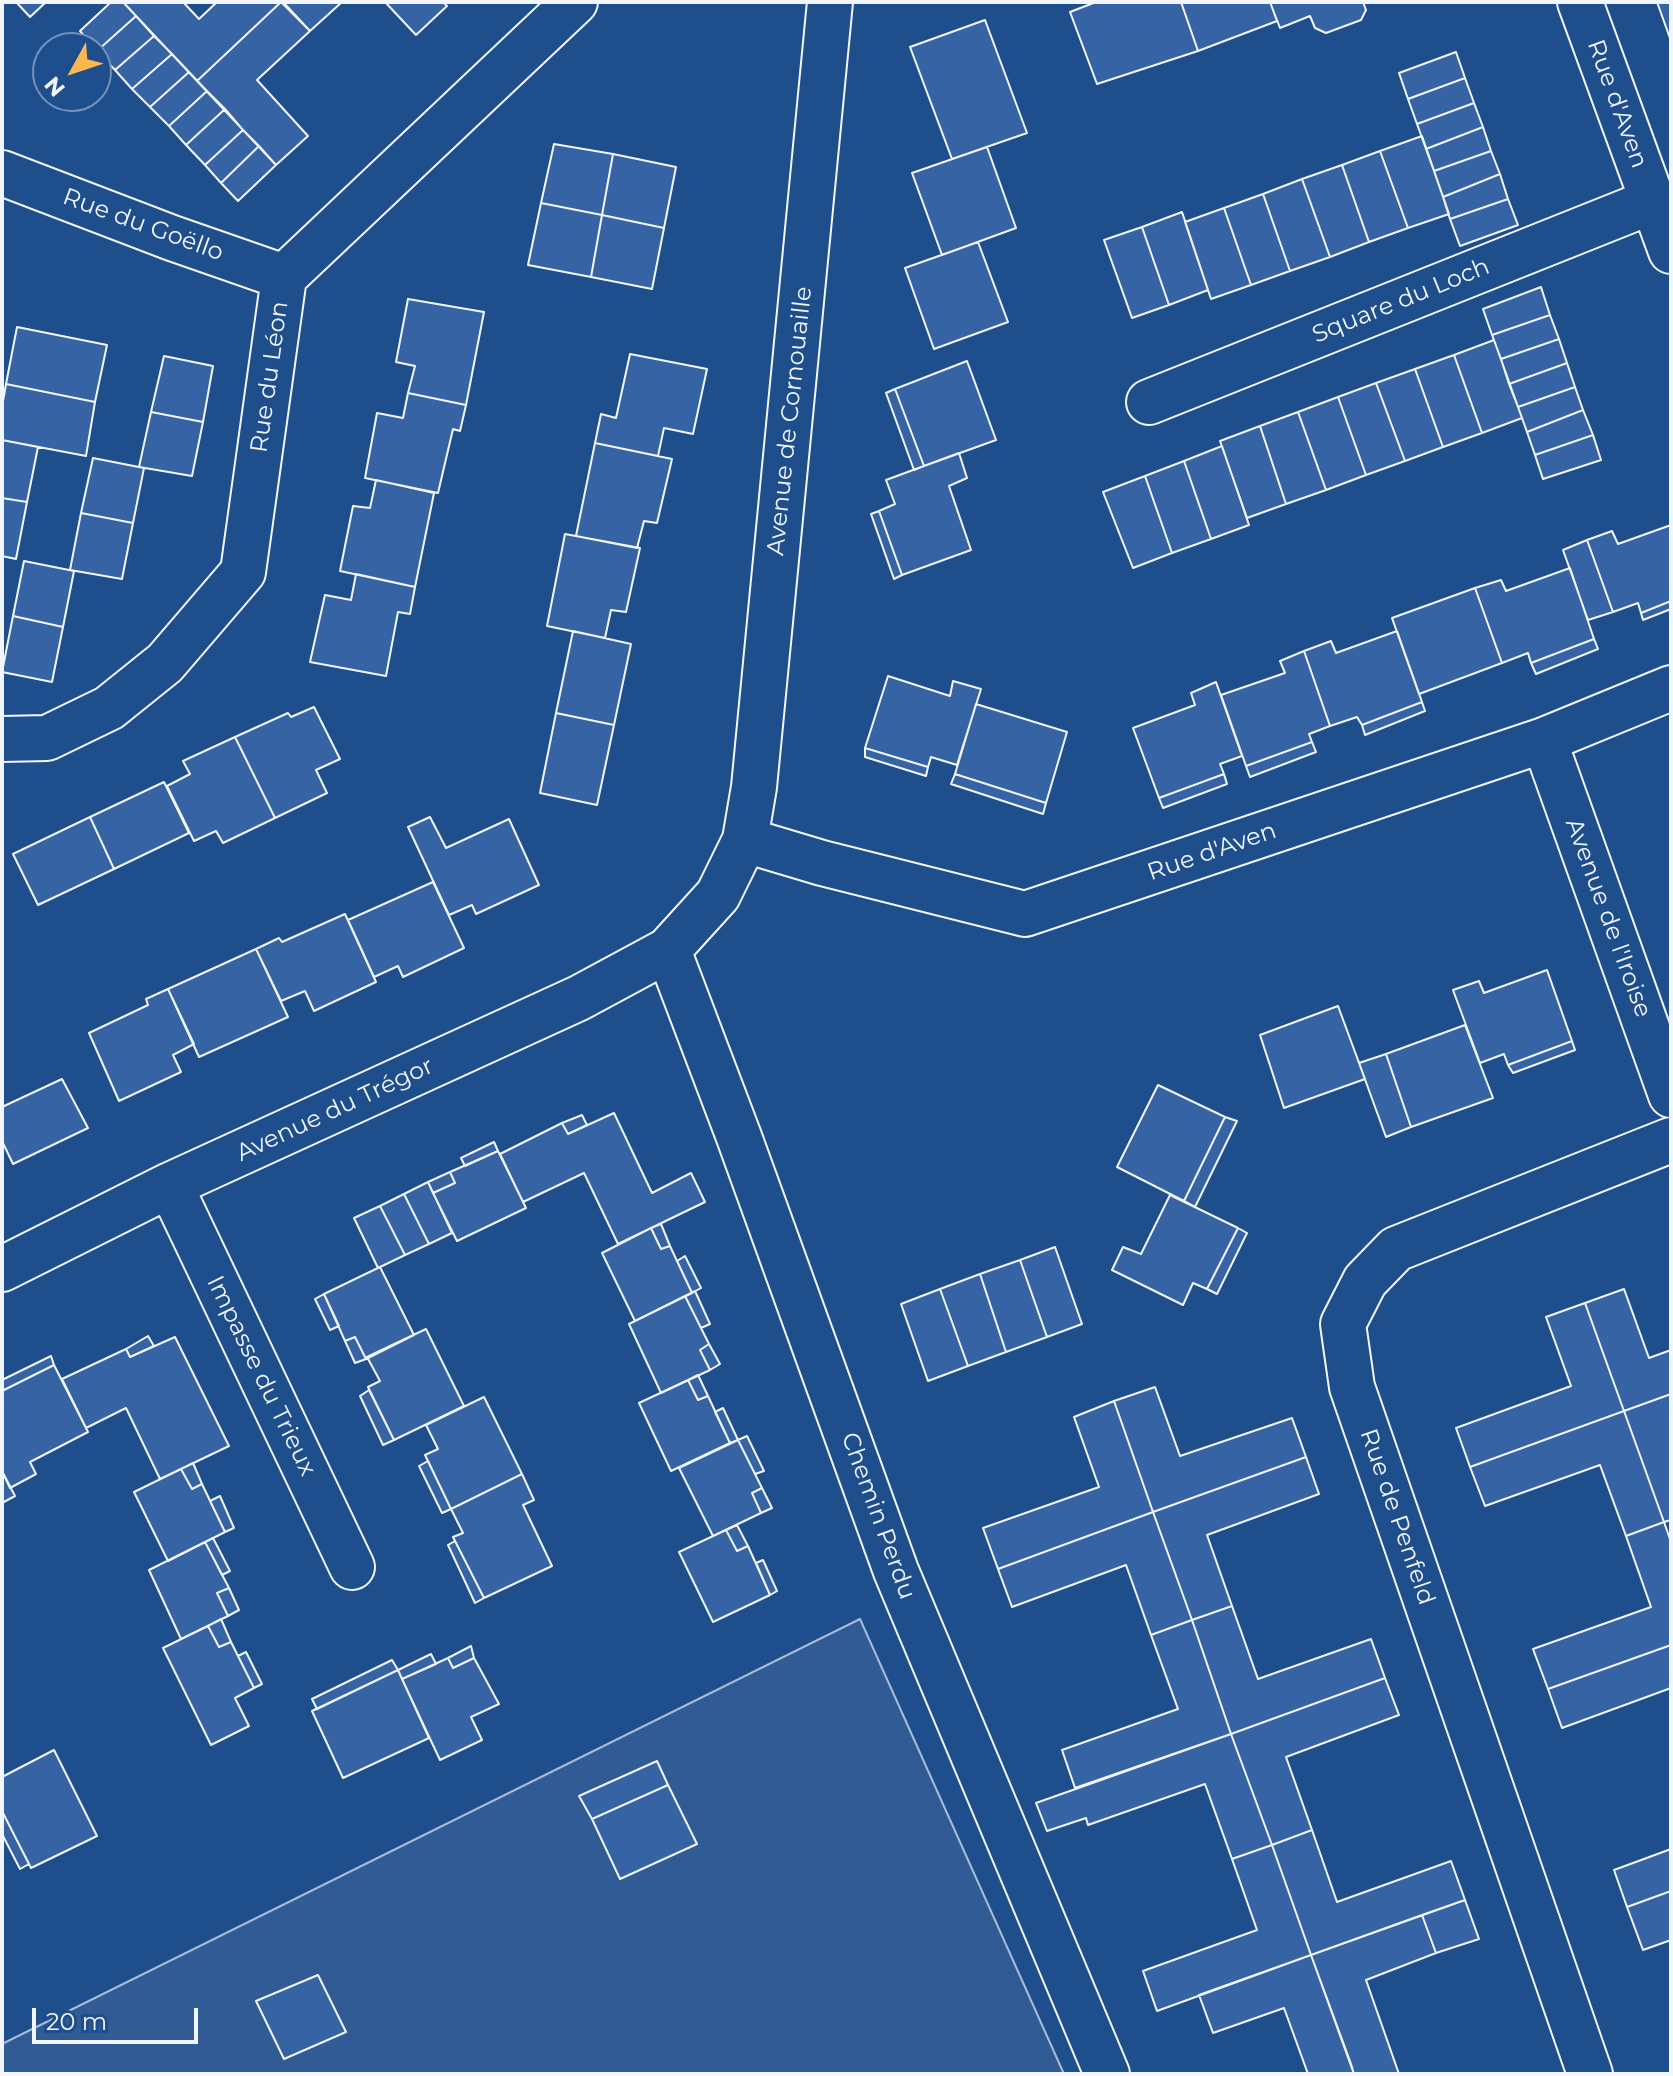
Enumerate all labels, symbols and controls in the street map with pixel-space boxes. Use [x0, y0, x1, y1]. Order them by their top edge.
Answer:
north arrow [32, 32, 112, 112]
street label: Rue d'Aven [1581, 36, 1653, 172]
text: N [39, 71, 71, 102]
street label: Rue du Goëllo [59, 183, 227, 267]
street label: Square du Loch [1308, 252, 1494, 350]
street label: Avenue de Cornouaille [762, 285, 818, 557]
street label: Rue du Léon [245, 299, 295, 455]
street label: Avenue de l'Iroise [1559, 815, 1657, 1021]
street label: Rue d'Aven [1144, 817, 1280, 887]
street label: Avenue du Trégor [232, 1052, 438, 1168]
street label: Impasse du Trieux [200, 1271, 322, 1481]
street label: Rue de Penfeld [1353, 1425, 1441, 1609]
street label: Chemin Perdu [834, 1429, 922, 1603]
scale bar [36, 1992, 202, 2042]
text: 20 m [46, 2007, 107, 2036]

